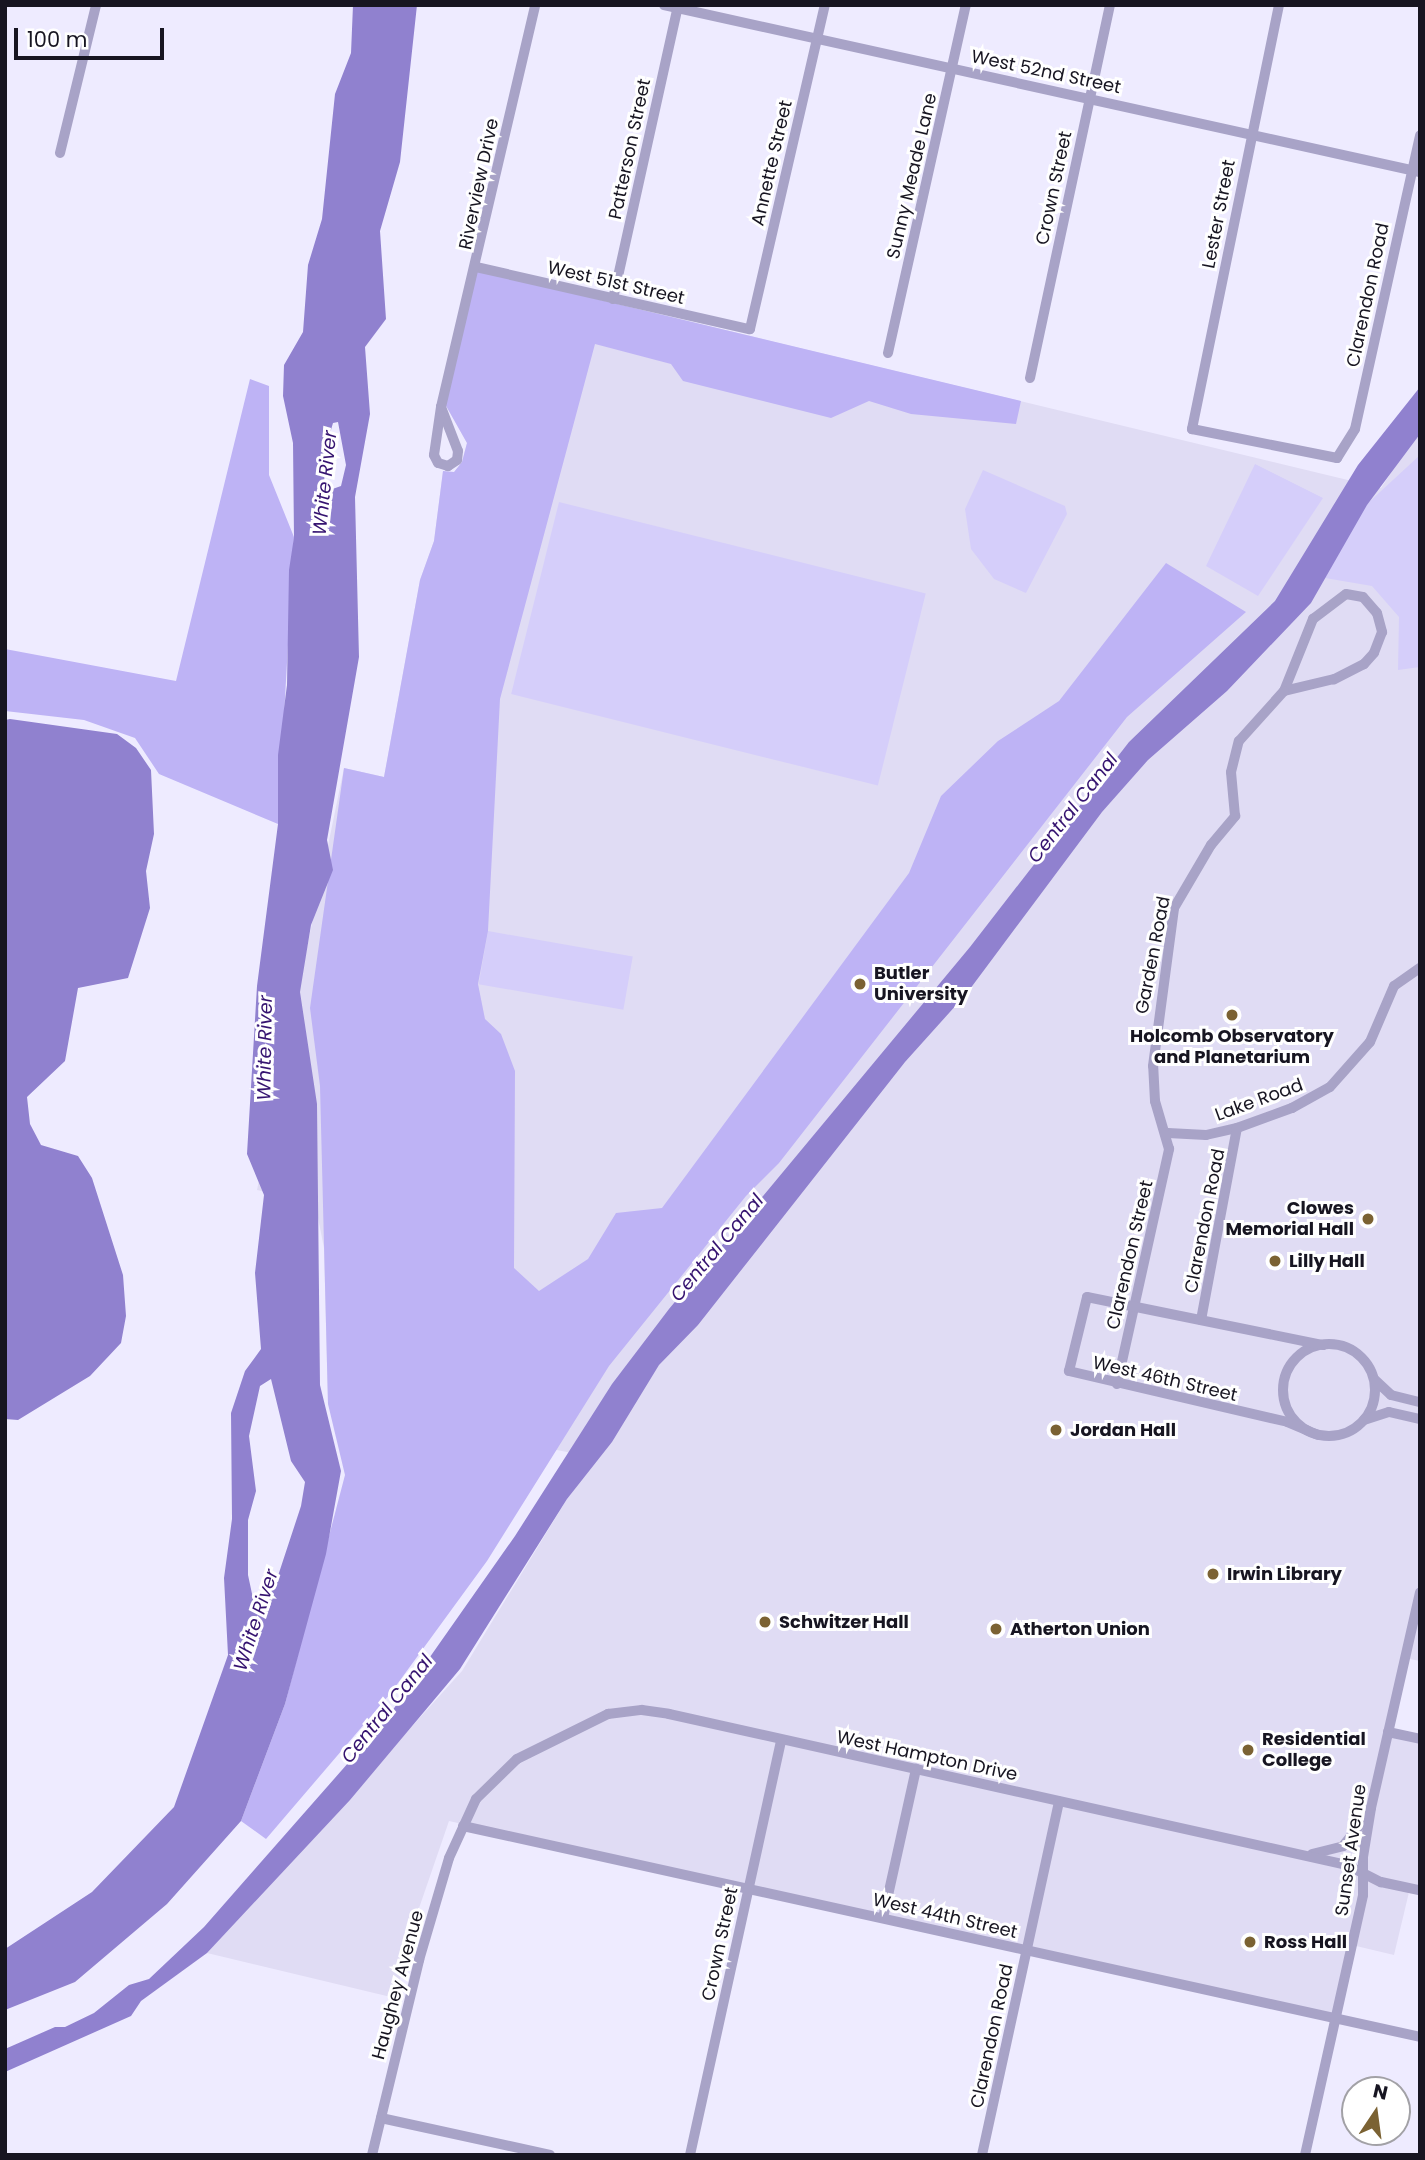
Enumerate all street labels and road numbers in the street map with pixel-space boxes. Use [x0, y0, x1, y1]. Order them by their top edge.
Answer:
street label: West 52nd Street [969, 46, 1123, 98]
street label: Patterson Street [605, 77, 655, 221]
street label: Sunny Meade Lane [882, 91, 942, 261]
street label: Annette Street [747, 98, 797, 228]
street label: Riverview Drive [455, 116, 503, 252]
street label: Crown Street [1031, 129, 1077, 247]
street label: Lester Street [1198, 158, 1240, 270]
street label: Clarendon Road [1342, 221, 1394, 369]
street label: West 51st Street [545, 257, 687, 309]
street label: Garden Road [1131, 894, 1175, 1016]
street label: Lake Road [1212, 1074, 1306, 1126]
street label: Clarendon Road [1180, 1147, 1230, 1295]
street label: Clarendon Street [1102, 1178, 1158, 1332]
street label: West 46th Street [1091, 1352, 1239, 1406]
street label: West Hampton Drive [835, 1726, 1019, 1786]
street label: Sunset Avenue [1331, 1783, 1371, 1917]
street label: Crown Street [697, 1885, 743, 2003]
street label: West 44th Street [871, 1889, 1019, 1943]
street label: Haughey Avenue [368, 1908, 428, 2062]
street label: Clarendon Road [966, 1962, 1018, 2110]

